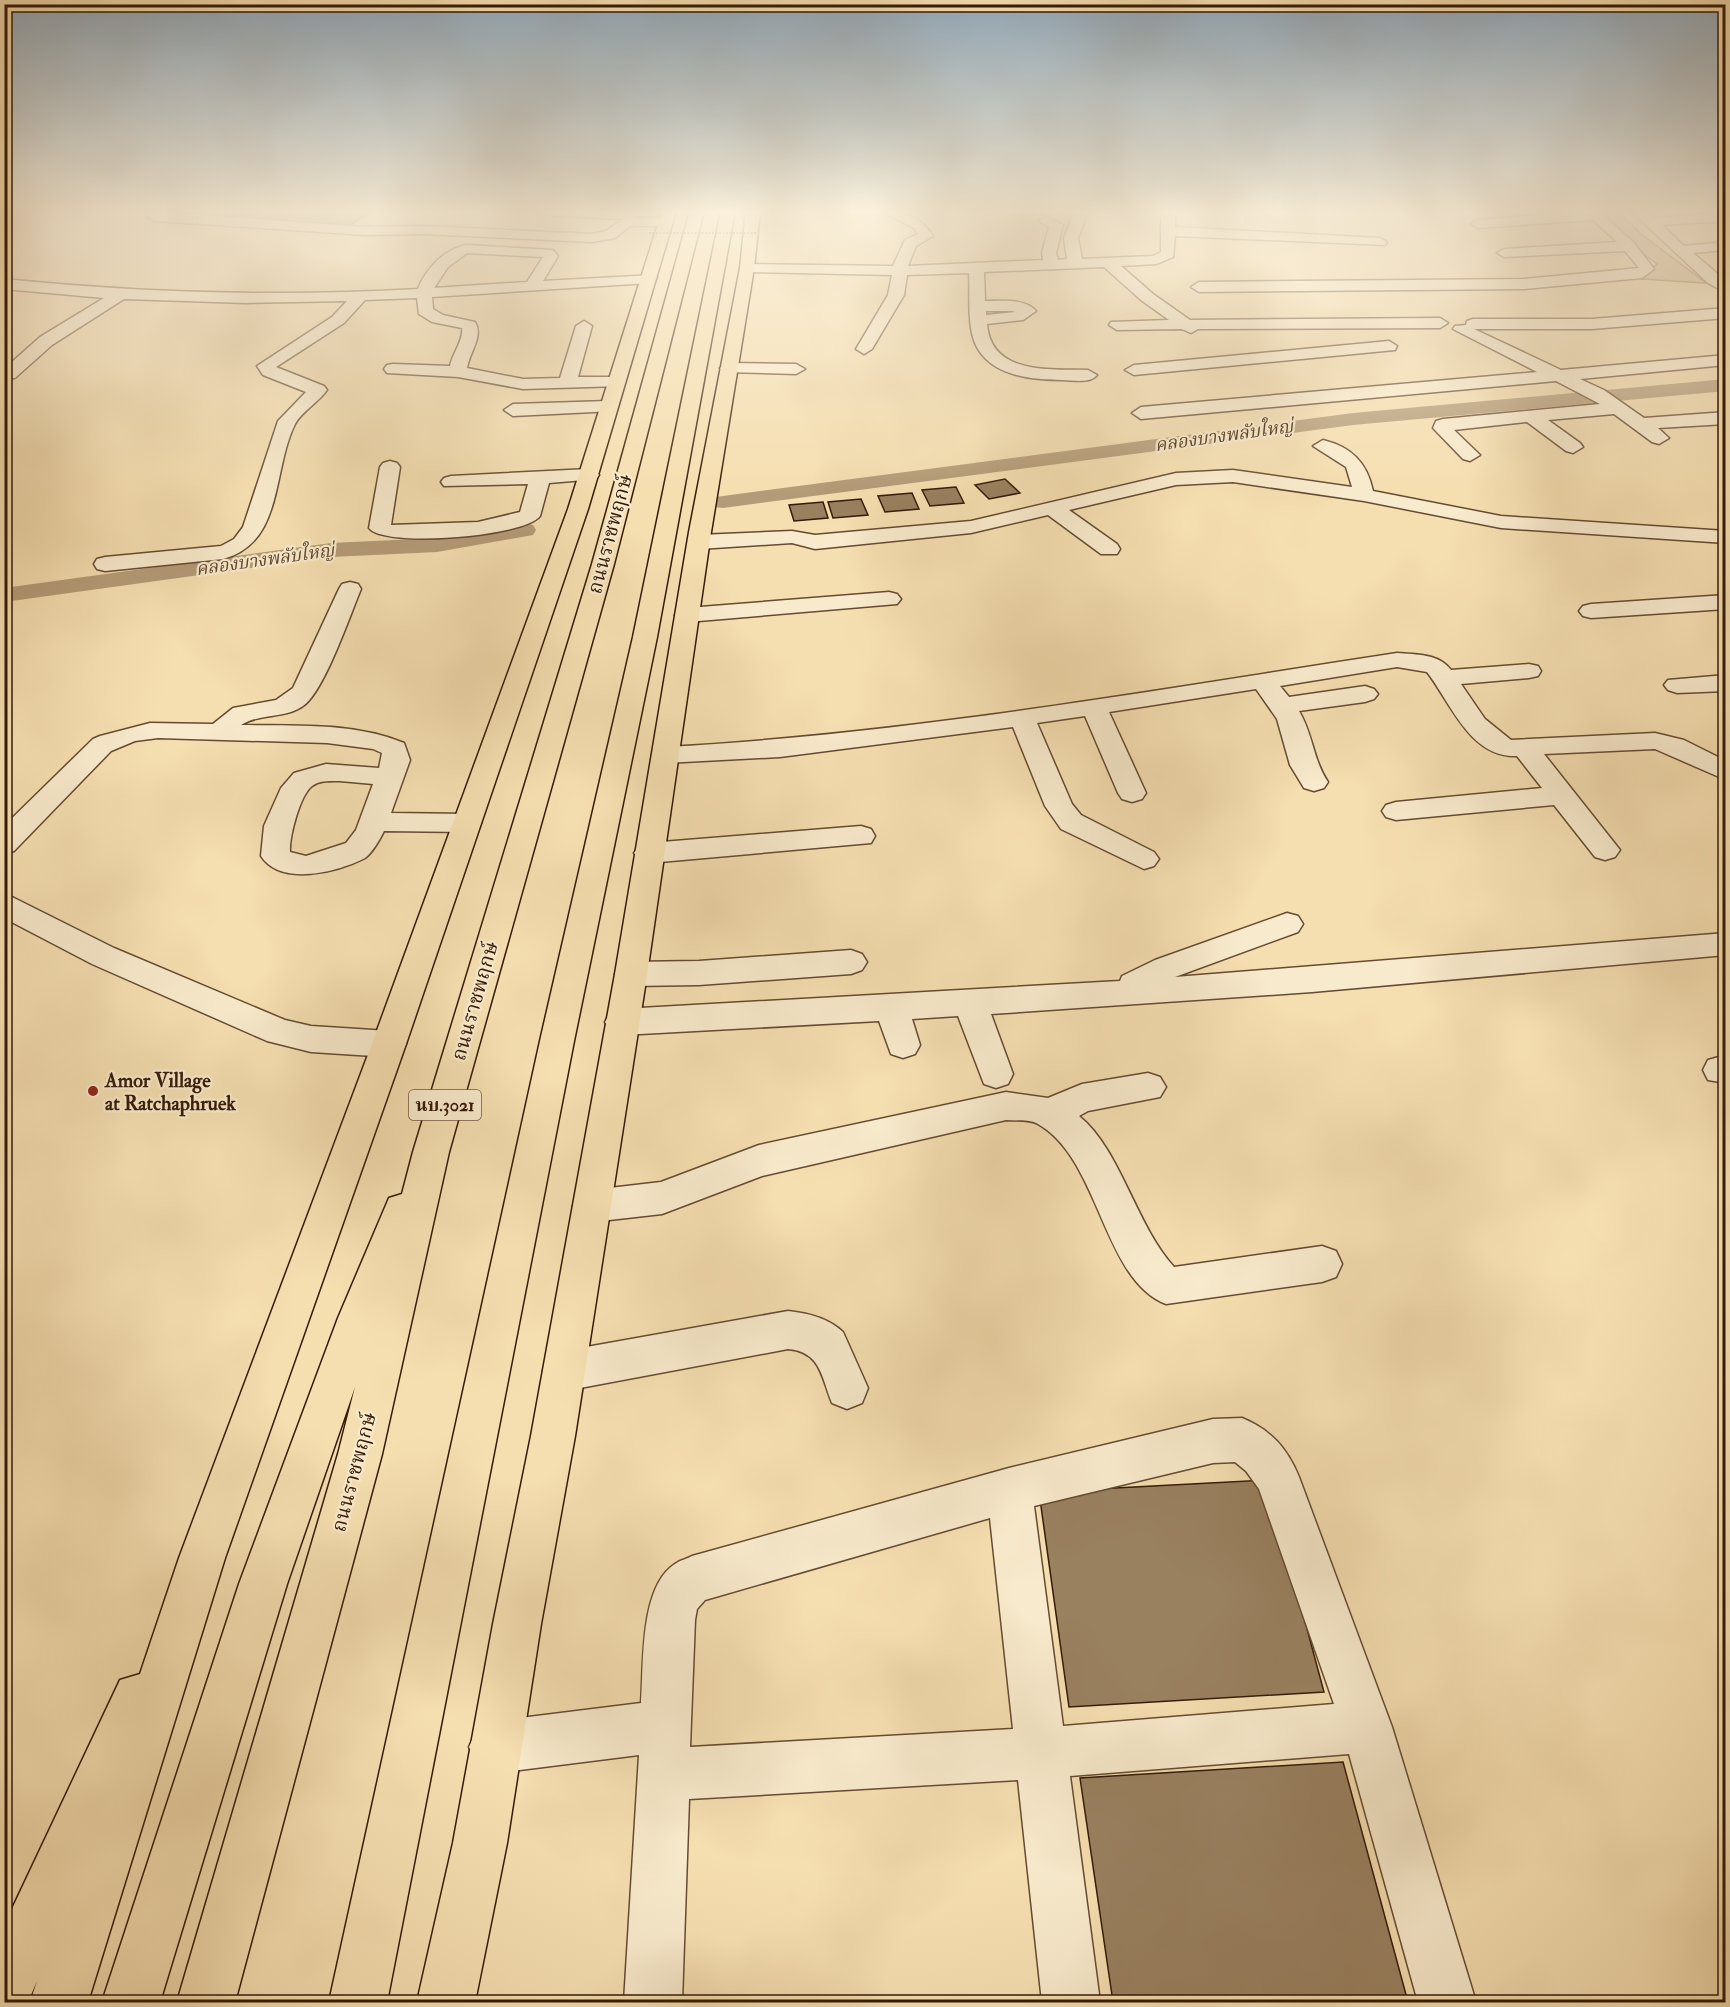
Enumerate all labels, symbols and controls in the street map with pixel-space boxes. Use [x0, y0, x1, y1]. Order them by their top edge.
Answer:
water label: คลองบางพลับใหญ่ [1153, 413, 1298, 457]
street label: ถนนราชพฤกษ์ [582, 471, 638, 596]
water label: คลองบางพลับใหญ่ [194, 537, 339, 581]
street label: ถนนราชพฤกษ์ [446, 938, 504, 1063]
place label: Amor Village at Ratchaphruek [104, 1068, 236, 1117]
marker: Amor Village at Ratchaphruek [86, 1084, 100, 1098]
road number: นบ.3021 [409, 1090, 481, 1120]
street label: ถนนราชพฤกษ์ [326, 1409, 382, 1534]

